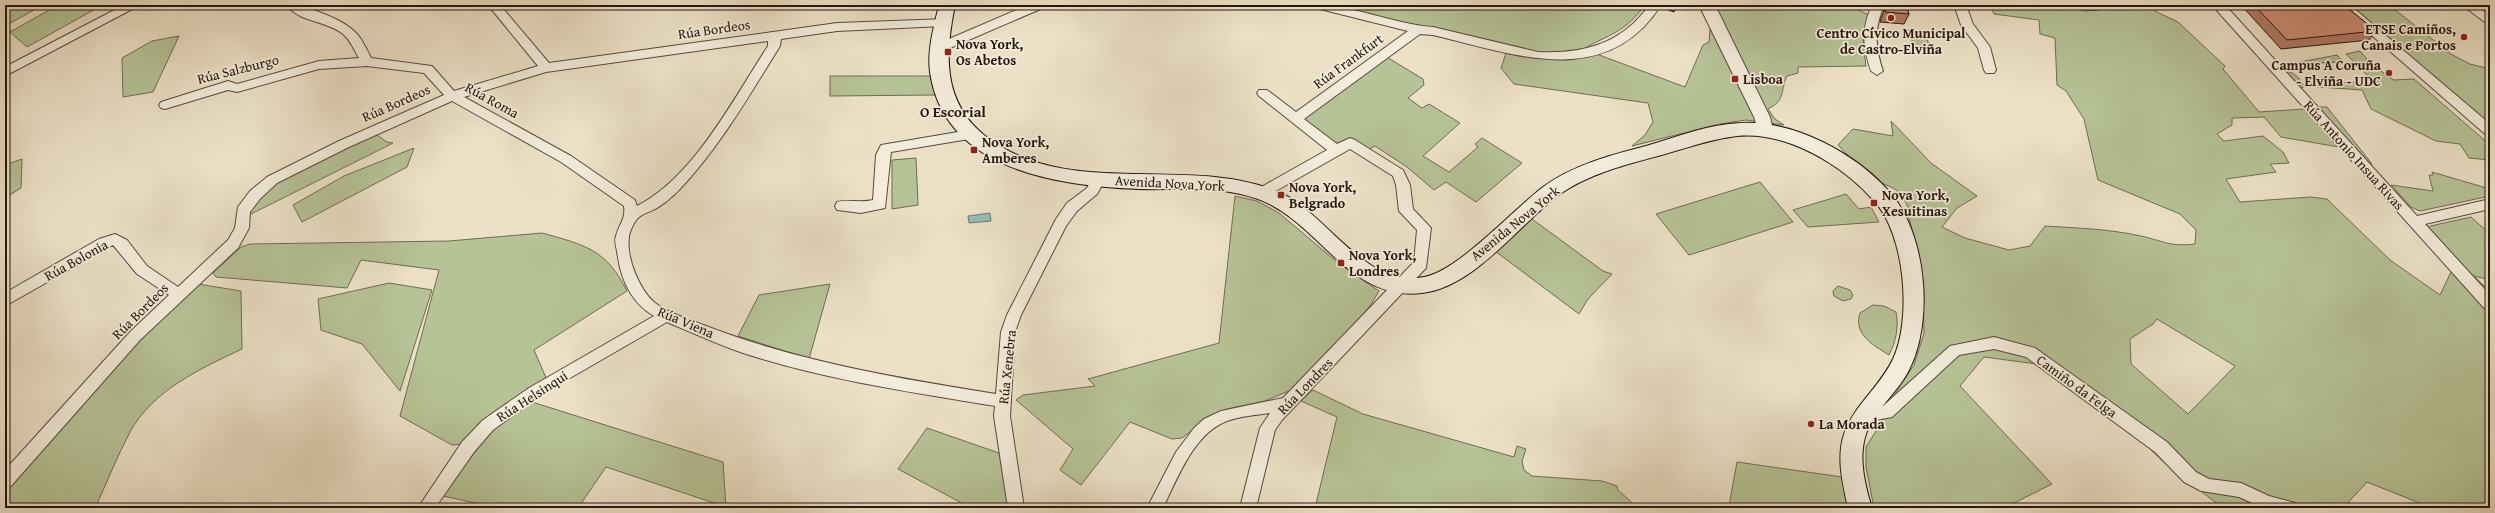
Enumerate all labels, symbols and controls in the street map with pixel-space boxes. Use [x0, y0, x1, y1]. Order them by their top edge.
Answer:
marker: Centro Cívico Municipal de Castro-Elviña [1886, 13, 1896, 23]
street label: Rúa Bordeos [677, 14, 751, 44]
place label: ETSE Camiños, Canais e Portos [2361, 19, 2456, 55]
place label: Centro Cívico Municipal de Castro-Elviña [1817, 23, 1966, 59]
street label: Rúa Frankfurt [1309, 29, 1387, 93]
marker: ETSE Camiños, Canais e Portos [2459, 32, 2469, 42]
place label: Nova York, Os Abetos [956, 34, 1023, 70]
marker: Nova York, Os Abetos [943, 47, 953, 57]
street label: Rúa Salzburgo [195, 49, 281, 89]
place label: Campus A Coruña - Elviña - UDC [2272, 55, 2382, 91]
marker: Campus A Coruña - Elviña - UDC [2384, 68, 2394, 78]
place label: Lisboa [1743, 69, 1784, 89]
marker: Lisboa [1730, 74, 1740, 84]
street label: Rúa Roma [462, 77, 523, 123]
street label: Rúa Bordeos [359, 79, 433, 127]
street label: Rúa Antonio Insua Rivas [2299, 96, 2409, 214]
district label: O Escorial [920, 101, 986, 122]
place label: Nova York, Amberes [982, 132, 1049, 168]
marker: Nova York, Amberes [969, 145, 979, 155]
street label: Avenida Nova York [1115, 170, 1226, 196]
place label: Nova York, Belgrado [1289, 177, 1356, 213]
street label: Avenida Nova York [1466, 180, 1565, 265]
place label: Nova York, Xesuitinas [1882, 185, 1949, 221]
marker: Nova York, Belgrado [1276, 190, 1286, 200]
marker: Nova York, Xesuitinas [1869, 198, 1879, 208]
street label: Rúa Bolonia [41, 234, 112, 286]
place label: Nova York, Londres [1349, 245, 1416, 281]
marker: Nova York, Londres [1336, 258, 1346, 268]
street label: Rúa Bordeos [107, 278, 173, 344]
street label: Rúa Viena [655, 301, 718, 343]
street label: Rúa Xenebra [993, 329, 1021, 405]
street label: Camiño da Felga [2033, 350, 2122, 422]
street label: Rúa Londres [1273, 353, 1337, 419]
street label: Rúa Helsinqui [492, 365, 572, 427]
place label: La Morada [1819, 414, 1886, 434]
marker: La Morada [1806, 419, 1816, 429]

